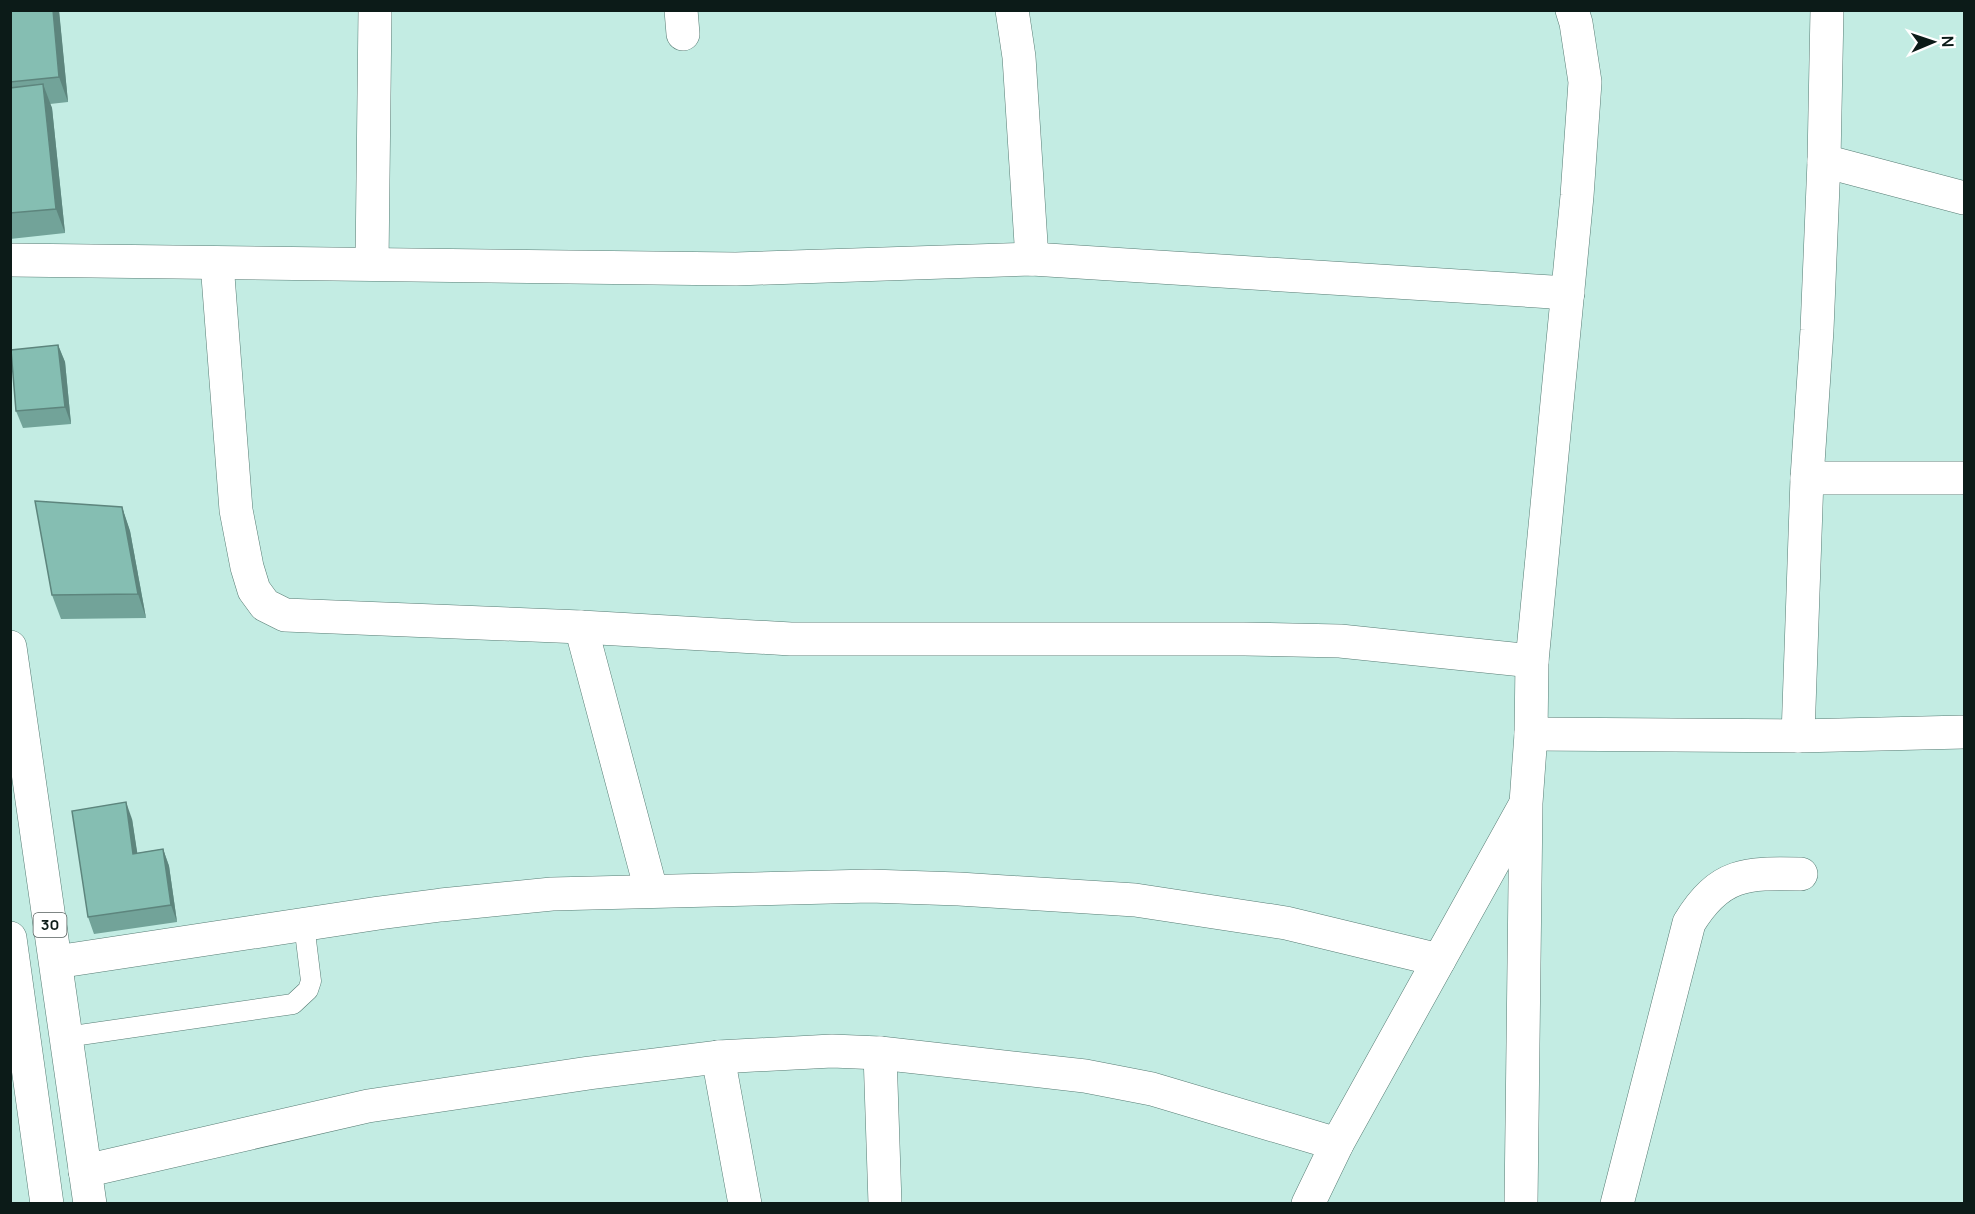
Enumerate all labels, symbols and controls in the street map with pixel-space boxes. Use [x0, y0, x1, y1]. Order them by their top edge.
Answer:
north arrow [1903, 12, 1963, 72]
text: N [1937, 35, 1959, 48]
road number: 30 [34, 913, 66, 937]

